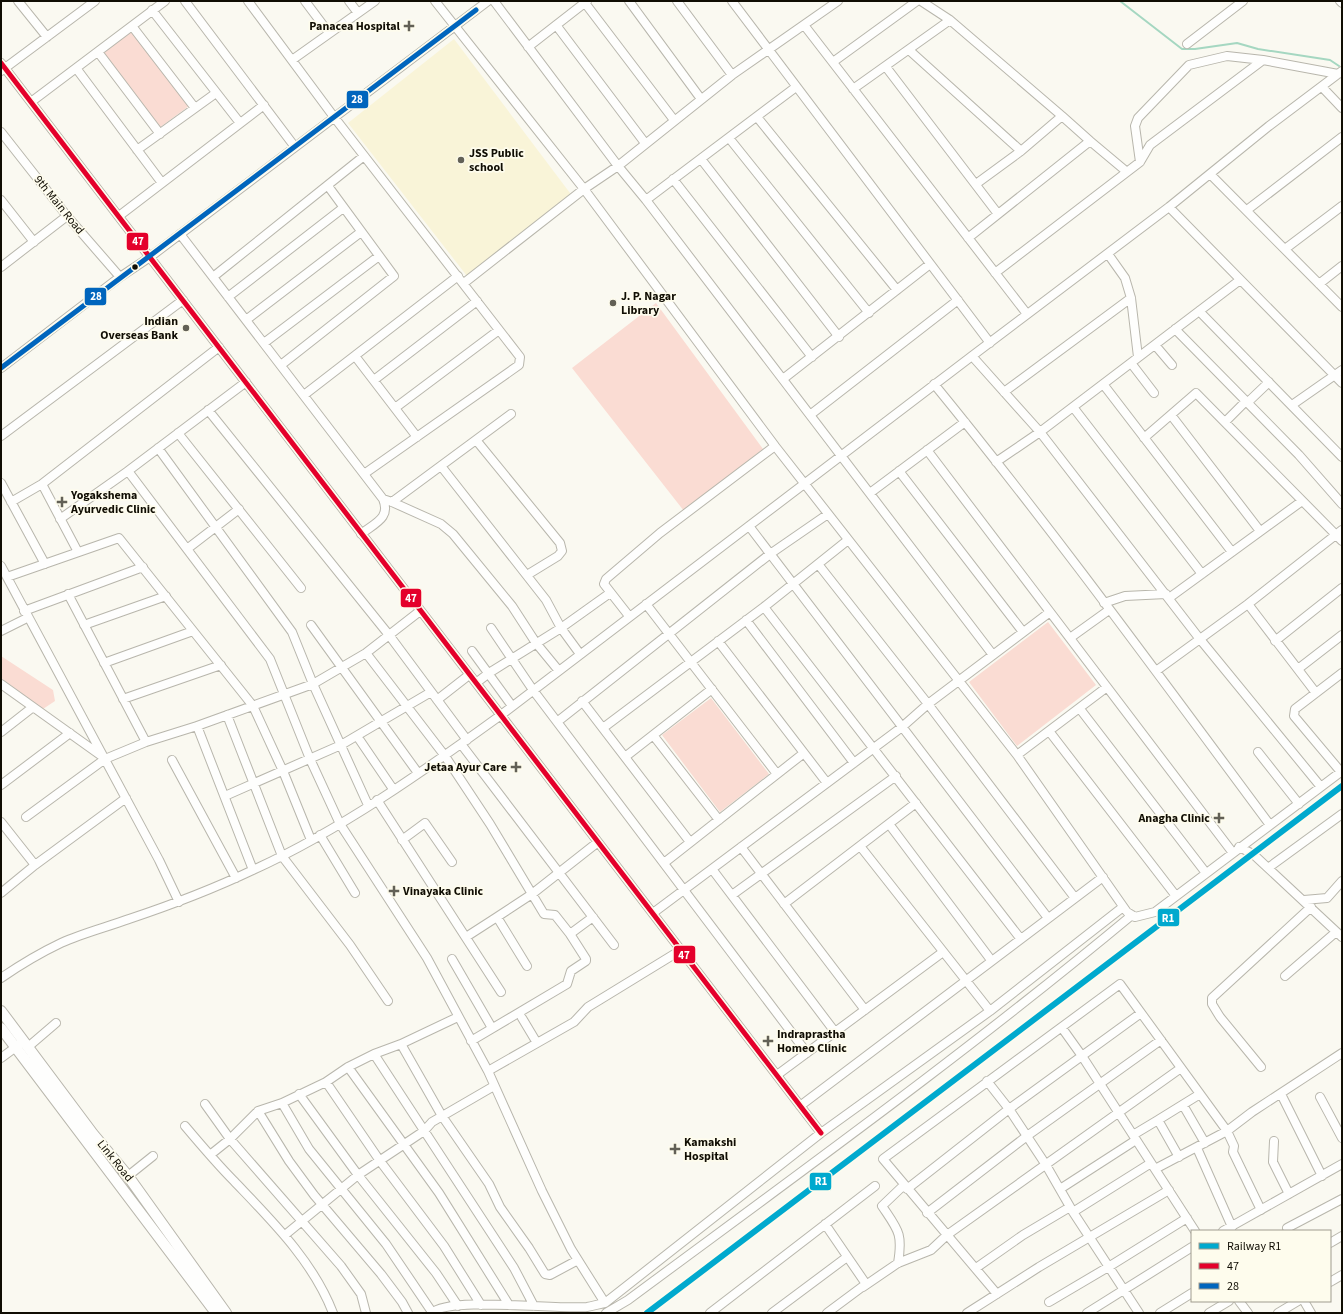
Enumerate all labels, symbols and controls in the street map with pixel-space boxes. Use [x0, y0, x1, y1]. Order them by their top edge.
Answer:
place label: Panacea Hospital [309, 18, 401, 35]
marker: Panacea Hospital [403, 20, 415, 32]
line badge: 28 [346, 90, 369, 109]
text: 28 [351, 92, 363, 107]
place label: JSS Public school [469, 145, 524, 176]
marker: JSS Public school [456, 155, 466, 165]
street label: 9th Main Road [30, 172, 88, 238]
line badge: 47 [126, 232, 149, 251]
text: 47 [132, 234, 144, 249]
unlabelled marker [130, 262, 140, 272]
line badge: 28 [84, 287, 107, 306]
place label: J. P. Nagar Library [621, 288, 676, 319]
text: 28 [90, 289, 102, 304]
marker: J. P. Nagar Library [608, 298, 618, 308]
place label: Indian Overseas Bank [100, 313, 178, 344]
marker: Indian Overseas Bank [181, 323, 191, 333]
place label: Yogakshema Ayurvedic Clinic [70, 487, 156, 518]
marker: Yogakshema Ayurvedic Clinic [56, 496, 68, 508]
line badge: 47 [400, 588, 422, 608]
text: 47 [405, 591, 417, 606]
place label: Jetaa Ayur Care [424, 759, 507, 776]
marker: Jetaa Ayur Care [510, 761, 522, 773]
place label: Anagha Clinic [1137, 810, 1210, 827]
marker: Anagha Clinic [1213, 812, 1225, 824]
place label: Vinayaka Clinic [402, 883, 484, 900]
marker: Vinayaka Clinic [388, 885, 400, 897]
line badge: R1 [1157, 908, 1180, 927]
text: R1 [1162, 911, 1174, 926]
line badge: 47 [673, 945, 696, 964]
text: 47 [678, 948, 690, 963]
place label: Indraprastha Homeo Clinic [777, 1026, 847, 1057]
marker: Indraprastha Homeo Clinic [762, 1035, 774, 1047]
place label: Kamakshi Hospital [684, 1134, 736, 1165]
street label: Link Road [93, 1136, 137, 1186]
marker: Kamakshi Hospital [669, 1143, 681, 1155]
line badge: R1 [809, 1172, 832, 1191]
text: R1 [815, 1174, 827, 1189]
legend [1191, 1230, 1331, 1302]
text: Railway R1 [1227, 1238, 1281, 1255]
text: 47 [1227, 1258, 1239, 1275]
text: 28 [1227, 1278, 1239, 1295]

